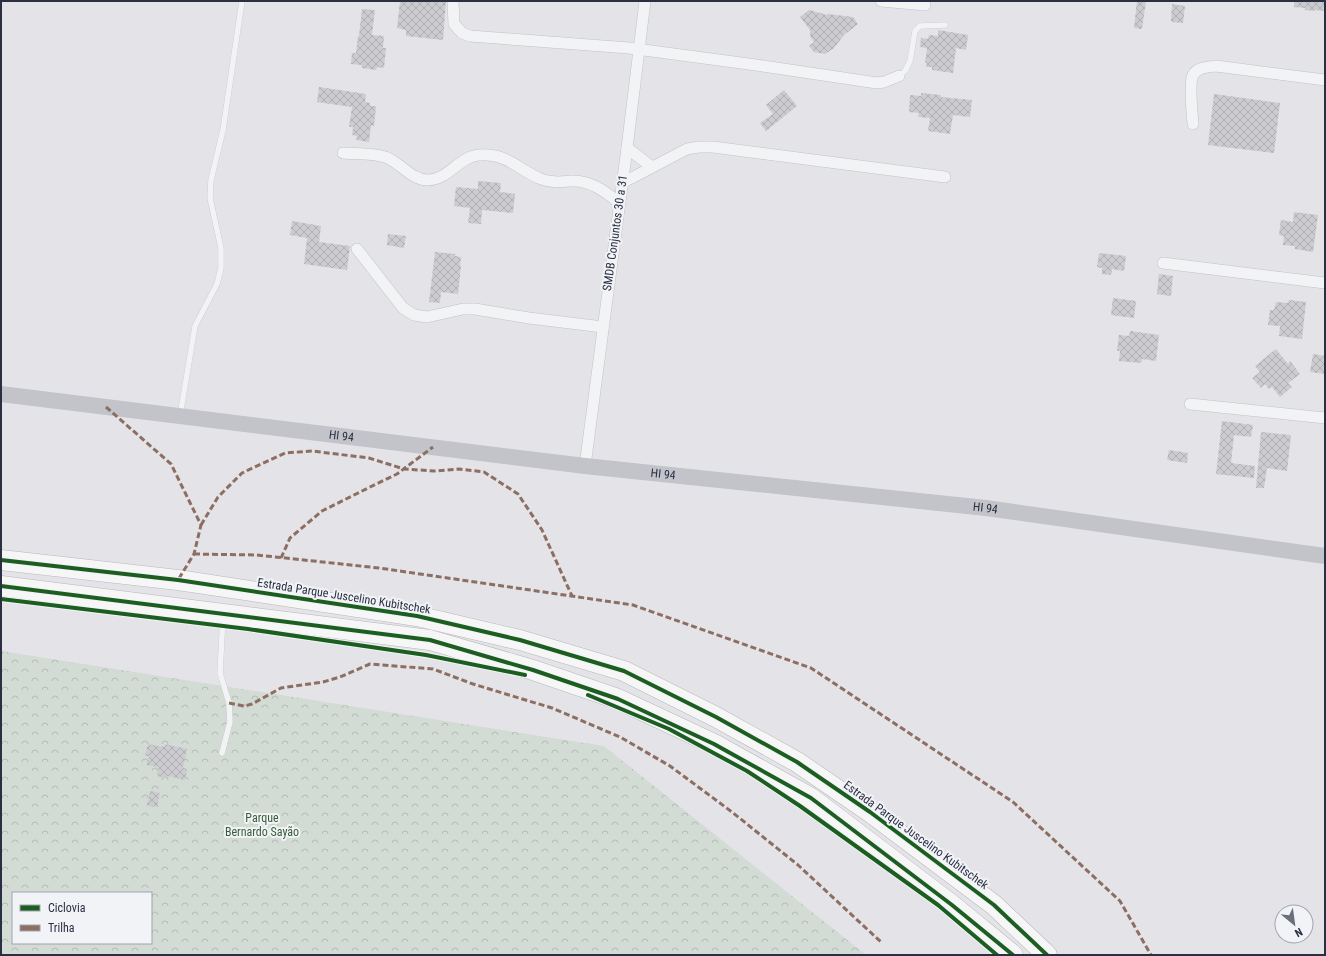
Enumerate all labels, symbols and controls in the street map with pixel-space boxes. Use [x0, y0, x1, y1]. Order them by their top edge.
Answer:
street label: SMDB Conjuntos 30 a 31 [600, 174, 630, 292]
street label: HI 94 [328, 427, 355, 444]
street label: HI 94 [650, 466, 676, 482]
street label: HI 94 [972, 500, 999, 517]
street label: Estrada Parque Juscelino Kubitschek [256, 575, 432, 617]
street label: Estrada Parque Juscelino Kubitschek [841, 778, 992, 893]
park label: Parque Bernardo Sayão [225, 811, 299, 839]
legend [12, 892, 152, 944]
text: Ciclovia [48, 901, 86, 915]
north arrow [1274, 904, 1314, 944]
text: Trilha [48, 921, 75, 935]
text: N [1292, 925, 1305, 940]

